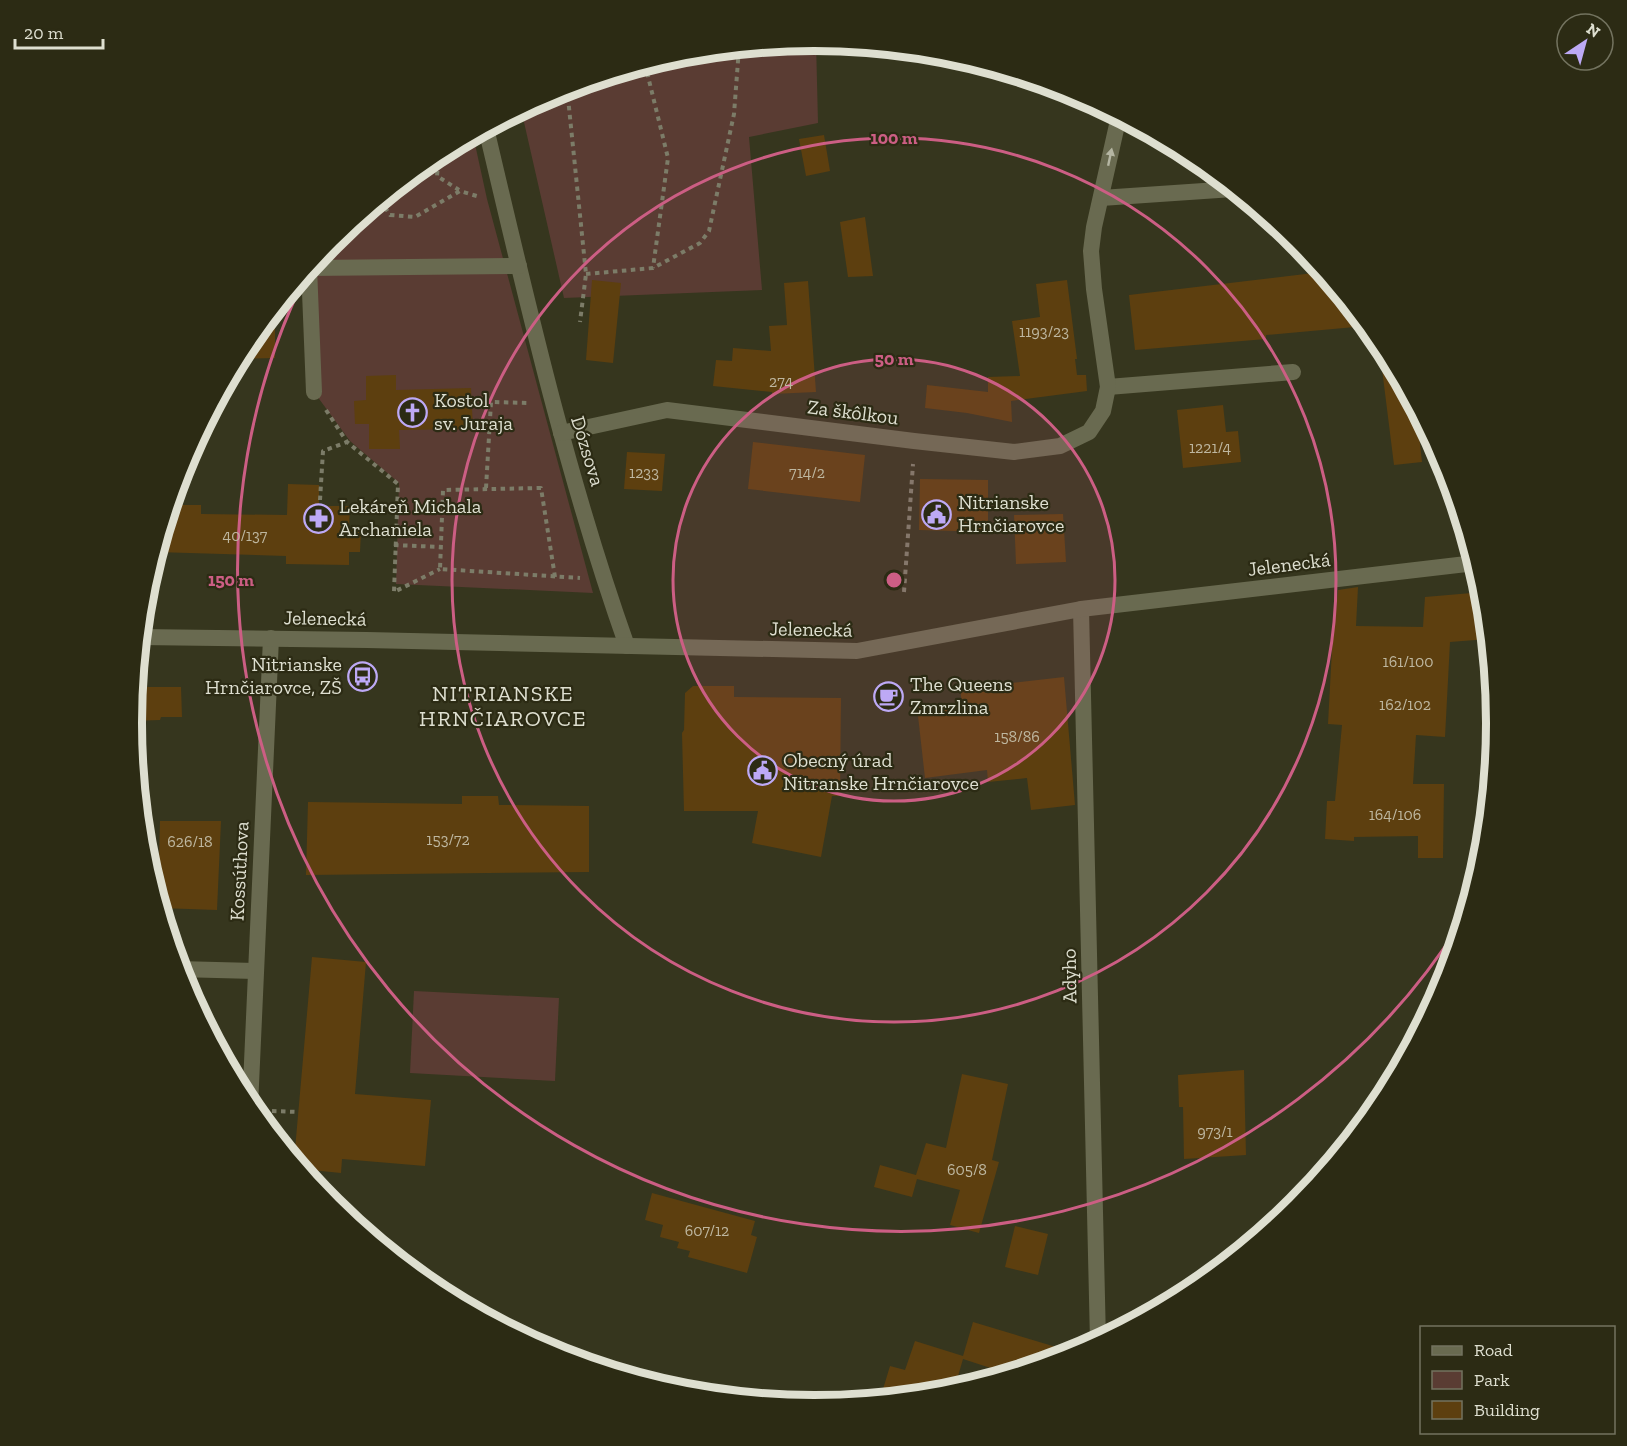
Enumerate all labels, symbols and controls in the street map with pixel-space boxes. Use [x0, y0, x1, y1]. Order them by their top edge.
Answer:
scale bar [15, 12, 104, 50]
north arrow [1555, 12, 1615, 72]
text: N [1583, 19, 1604, 42]
text: 20 m [24, 22, 64, 44]
text: 100 m [870, 127, 918, 149]
one-way arrow [1106, 147, 1115, 166]
house number: 1193/23 [1019, 322, 1069, 341]
text: 50 m [875, 348, 914, 370]
house number: 274 [769, 372, 793, 391]
place label: Kostol sv. Juraja [434, 388, 513, 435]
street label: Za škôlkou [806, 395, 900, 429]
church icon: Kostol sv. Juraja [397, 396, 429, 428]
street label: Dózsova [566, 413, 610, 489]
house number: 1221/4 [1189, 438, 1231, 457]
house number: 1233 [629, 463, 659, 482]
house number: 714/2 [789, 463, 825, 482]
place label: Nitrianske Hrnčiarovce [958, 490, 1064, 537]
place label: Lekáreň Michala Archaniela [339, 494, 482, 541]
public building icon: Nitrianske Hrnčiarovce [921, 498, 953, 530]
pharmacy icon: Lekáreň Michala Archaniela [302, 502, 334, 534]
house number: 40/137 [223, 526, 268, 545]
street label: Jelenecká [1246, 547, 1332, 581]
text: 150 m [208, 569, 254, 591]
centre of rings [884, 570, 904, 590]
street label: Jelenecká [283, 605, 367, 631]
street label: Jelenecká [769, 616, 853, 642]
place label: Nitrianske Hrnčiarovce, ZŠ [205, 652, 342, 699]
house number: 161/100 [1383, 652, 1433, 671]
bus stop icon: Nitrianske Hrnčiarovce, ZŠ [347, 660, 379, 692]
place label: The Queens Zmrzlina [910, 672, 1013, 719]
district label: NITRIANSKE HRNČIAROVCE [419, 680, 587, 732]
cafe icon: The Queens Zmrzlina [873, 680, 905, 712]
house number: 162/102 [1379, 695, 1431, 714]
house number: 158/86 [994, 727, 1040, 746]
place label: Obecný úrad Nitranske Hrnčiarovce [783, 748, 979, 795]
public building icon: Obecný úrad Nitranske Hrnčiarovce [746, 755, 778, 787]
house number: 164/106 [1369, 805, 1421, 824]
street label: Kossúthova [224, 820, 254, 921]
house number: 153/72 [426, 830, 470, 849]
house number: 626/18 [167, 832, 213, 851]
street label: Adyho [1057, 948, 1081, 1004]
house number: 973/1 [1197, 1122, 1233, 1141]
house number: 605/8 [947, 1160, 987, 1179]
house number: 607/12 [685, 1221, 729, 1240]
legend [1420, 1326, 1615, 1434]
text: Road [1474, 1339, 1513, 1361]
text: Park [1474, 1369, 1510, 1391]
text: Building [1474, 1399, 1540, 1421]

